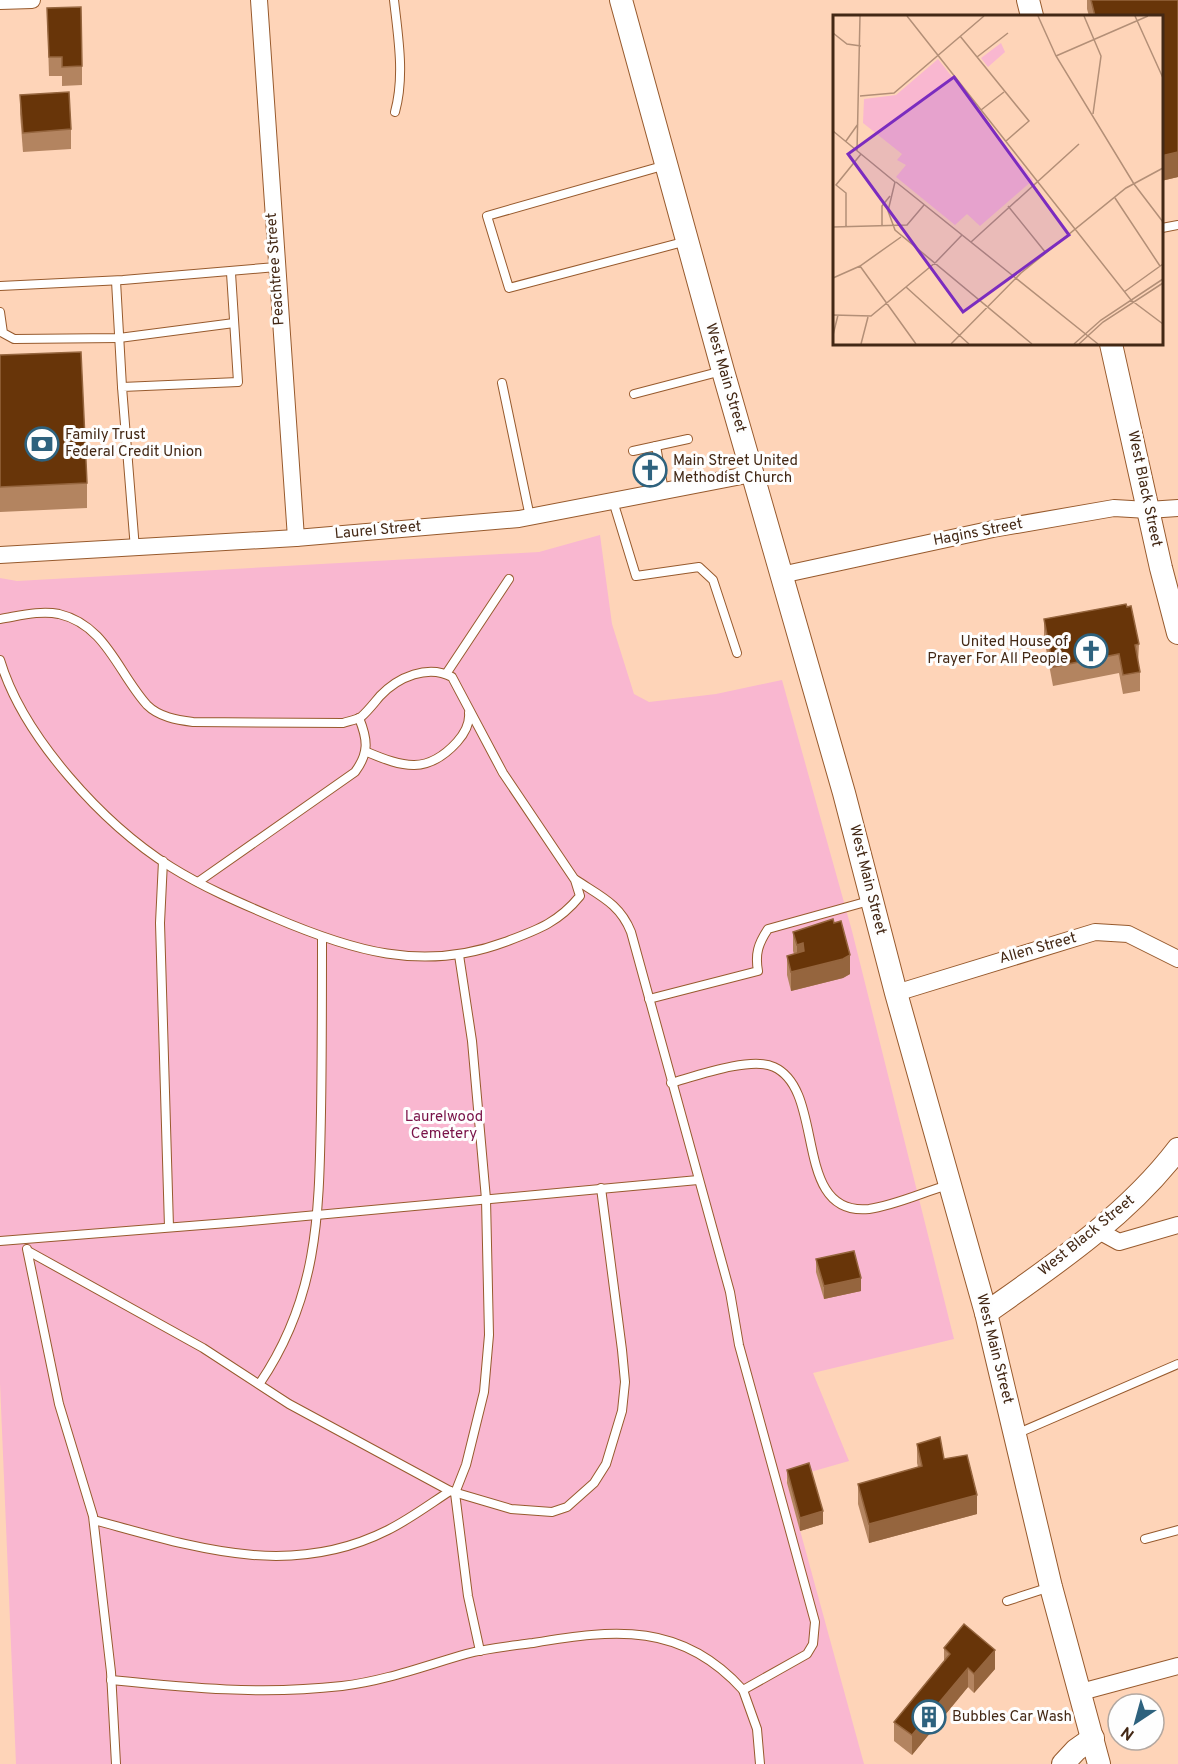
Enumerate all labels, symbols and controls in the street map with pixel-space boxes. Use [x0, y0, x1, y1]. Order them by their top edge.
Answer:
inset map [833, 15, 1163, 345]
street label: Peachtree Street [263, 212, 289, 326]
street label: West Main Street [700, 321, 750, 435]
bank icon: Family Trust Federal Credit Union [24, 426, 60, 462]
place label: Family Trust Federal Credit Union [65, 426, 202, 462]
street label: West Black Street [1122, 429, 1166, 549]
church icon: Main Street United Methodist Church [632, 452, 668, 488]
place label: Main Street United Methodist Church [673, 452, 798, 488]
street label: Hagins Street [932, 515, 1024, 551]
street label: Laurel Street [334, 518, 422, 544]
place label: United House of Prayer For All People [927, 633, 1068, 669]
church icon: United House of Prayer For All People [1073, 633, 1109, 669]
street label: West Main Street [844, 823, 890, 937]
street label: Allen Street [997, 929, 1079, 969]
park label: Laurelwood Cemetery [405, 1108, 483, 1144]
street label: West Black Street [1035, 1191, 1139, 1281]
street label: West Main Street [971, 1292, 1017, 1406]
north arrow [1106, 1692, 1166, 1752]
building icon: Bubbles Car Wash [911, 1699, 947, 1735]
place label: Bubbles Car Wash [952, 1708, 1072, 1727]
text: N [1118, 1721, 1139, 1744]

